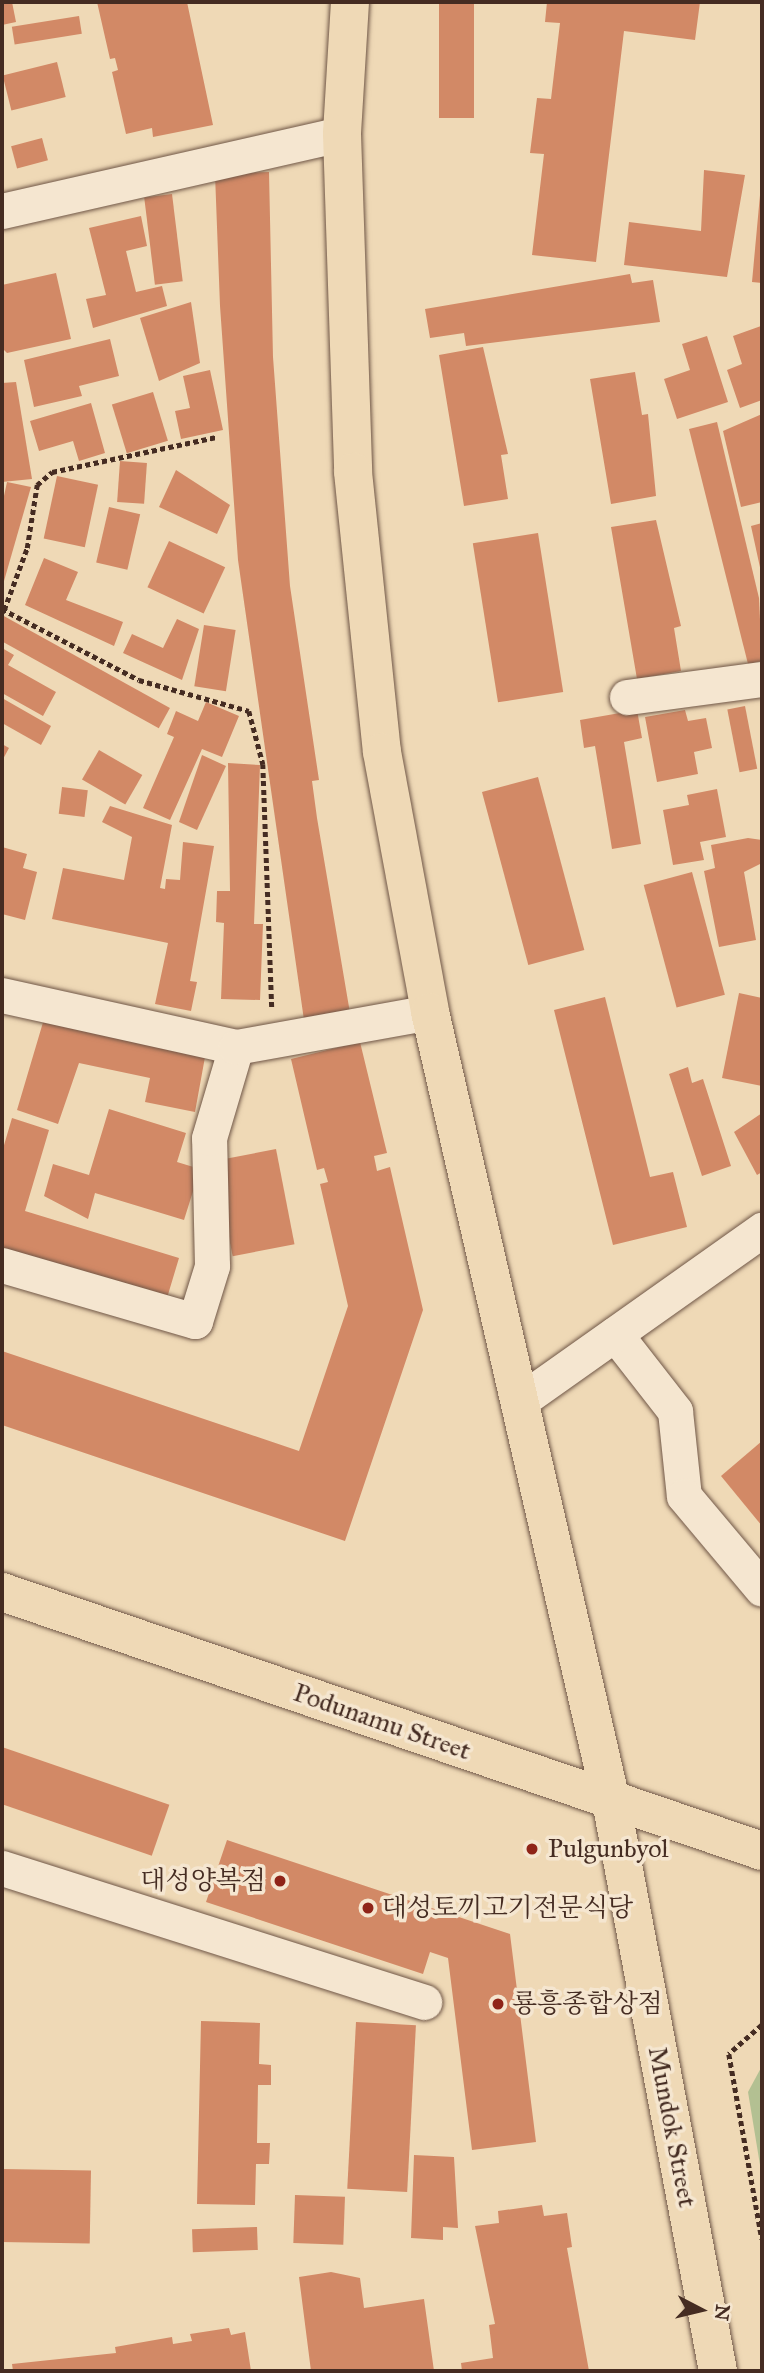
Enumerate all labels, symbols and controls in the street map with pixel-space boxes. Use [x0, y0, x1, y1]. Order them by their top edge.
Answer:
street label: Podunamu Street [289, 1677, 475, 1767]
place label: Pulgunbyol [548, 1833, 668, 1865]
marker: Pulgunbyol [522, 1839, 542, 1859]
place label: 대성양복점 [140, 1865, 266, 1897]
marker: 대성양복점 [272, 1873, 288, 1889]
place label: 대성토끼고기전문식당 [382, 1892, 633, 1924]
marker: 대성토끼고기전문식당 [360, 1900, 376, 1916]
place label: 룡흥종합상점 [512, 1988, 663, 2020]
marker: 룡흥종합상점 [490, 1996, 506, 2012]
street label: Mundok Street [641, 2044, 703, 2210]
north arrow [666, 2275, 736, 2345]
text: N [710, 2303, 735, 2322]

